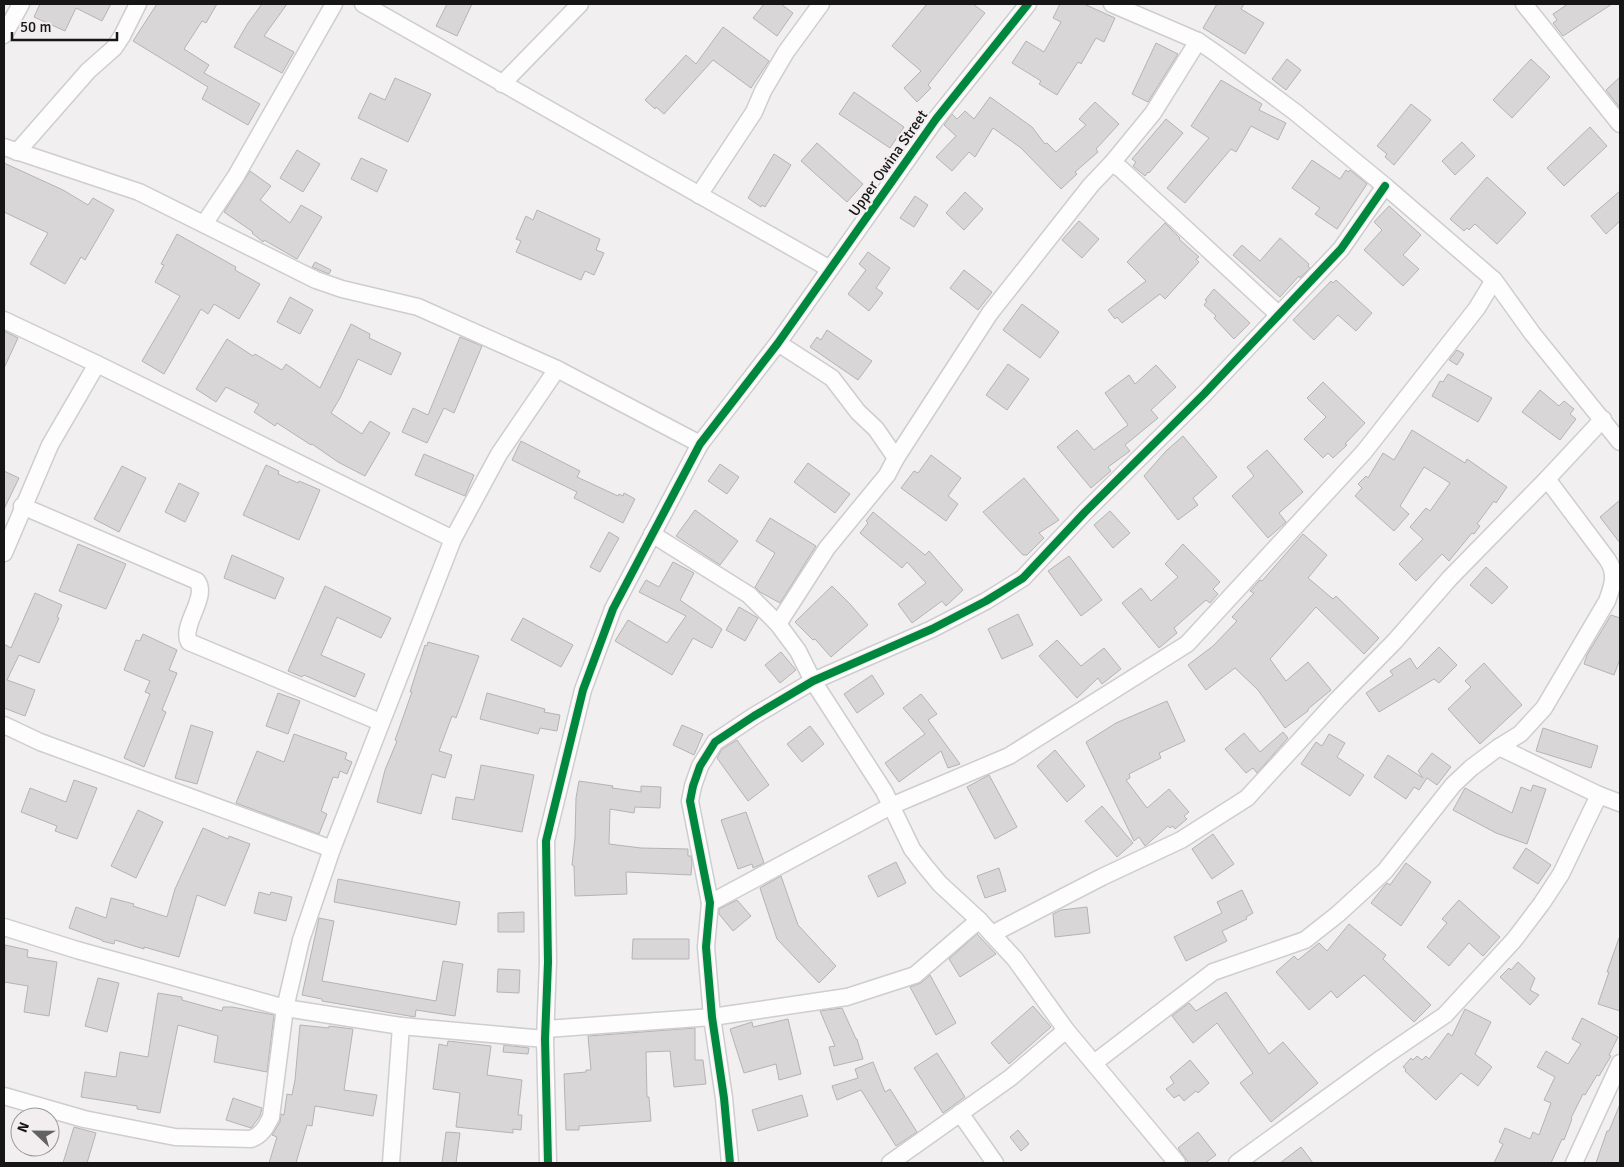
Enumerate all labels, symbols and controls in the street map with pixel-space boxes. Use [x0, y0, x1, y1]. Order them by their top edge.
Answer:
scale bar [12, 10, 118, 42]
text: 50 m [20, 18, 51, 36]
street label: Upper Owina Street [845, 106, 931, 220]
north arrow [10, 1107, 60, 1157]
text: N [14, 1120, 33, 1135]

